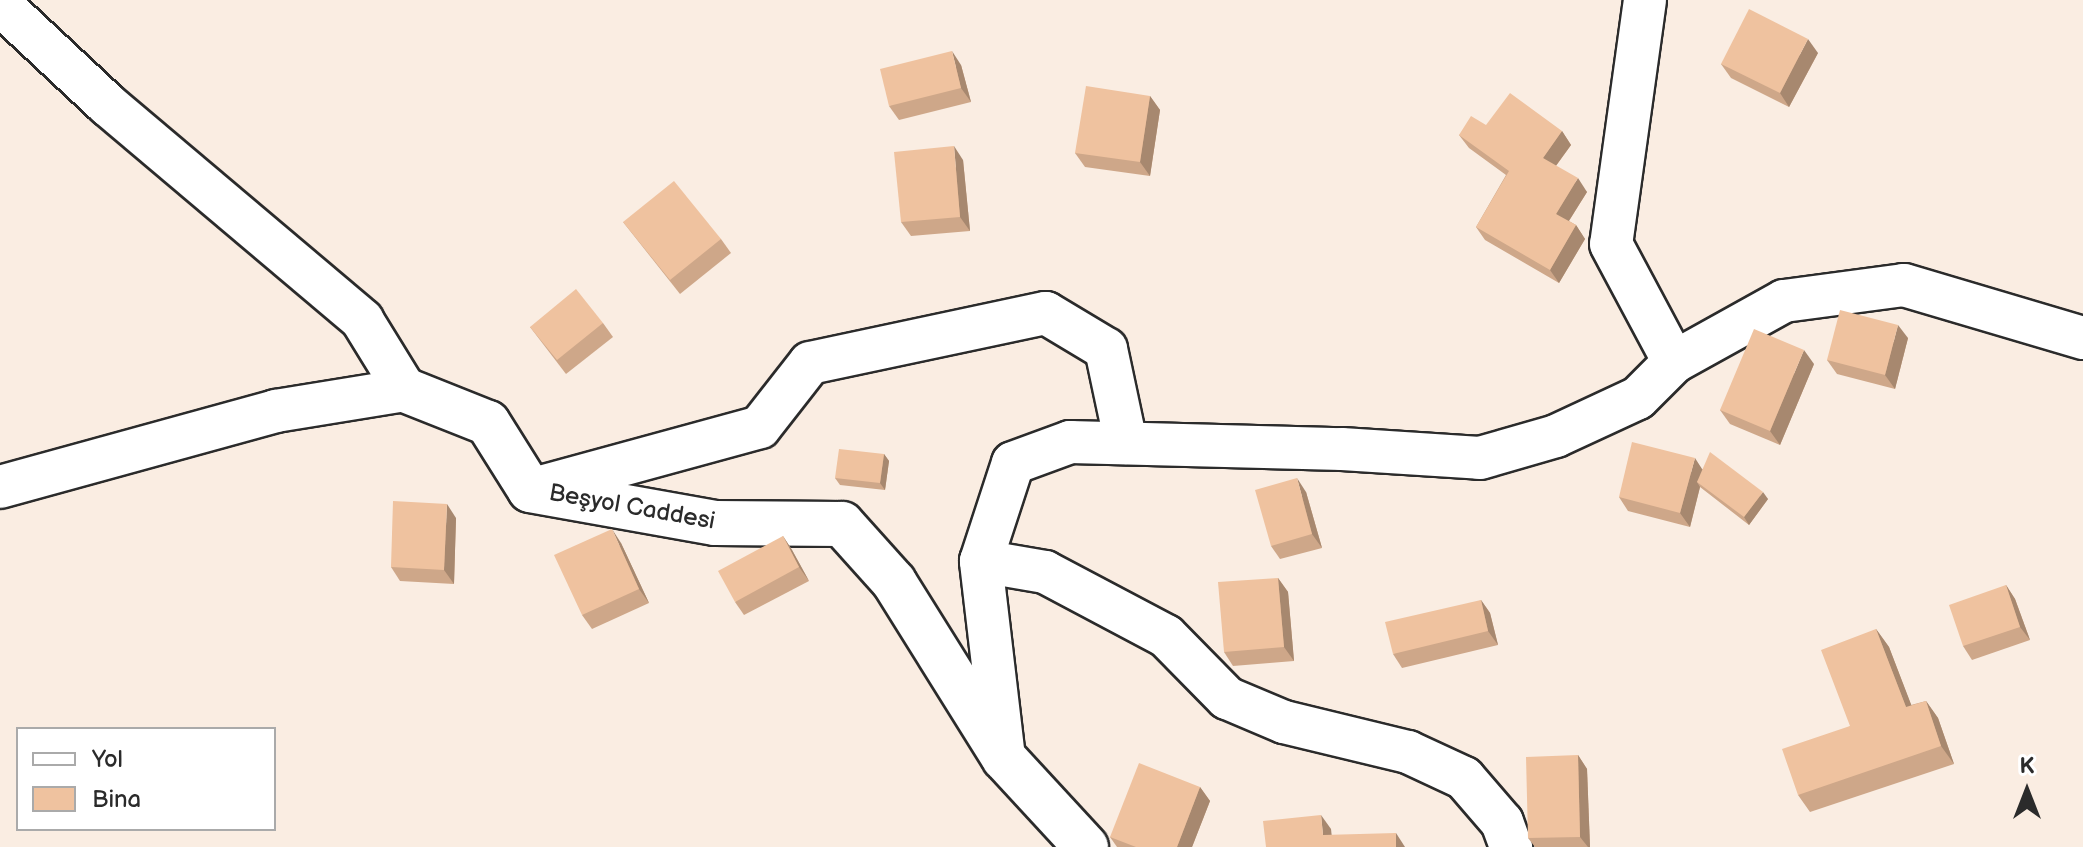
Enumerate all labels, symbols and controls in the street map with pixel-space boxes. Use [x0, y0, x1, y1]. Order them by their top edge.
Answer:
street label: Beşyol Caddesi [547, 478, 717, 536]
legend [16, 727, 276, 831]
text: Yol [92, 745, 123, 774]
north arrow [1987, 751, 2067, 831]
text: K [2020, 753, 2034, 780]
text: Bina [92, 785, 141, 814]

